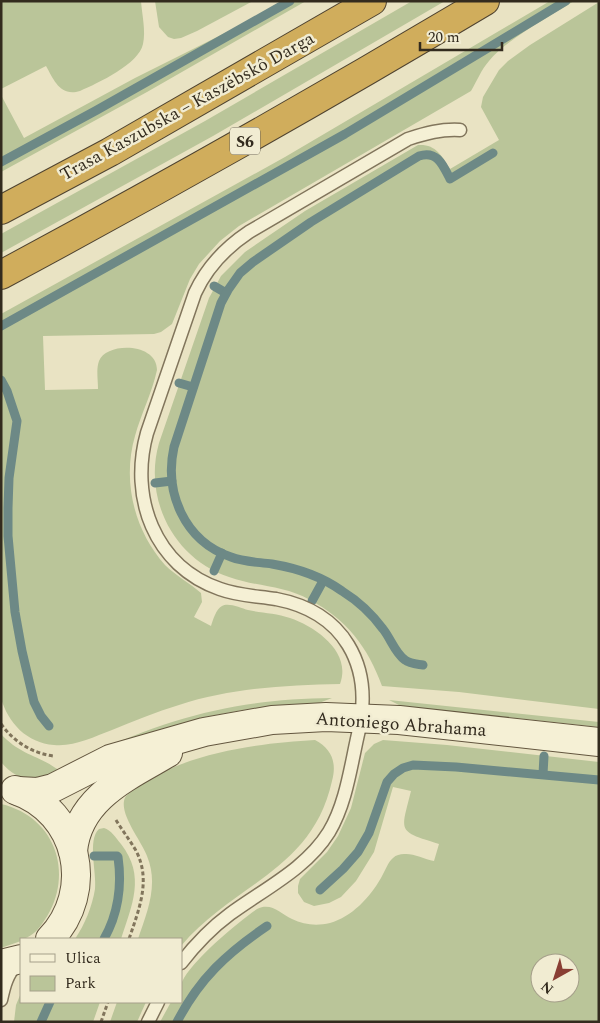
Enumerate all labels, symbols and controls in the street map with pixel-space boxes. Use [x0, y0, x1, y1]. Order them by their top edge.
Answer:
scale bar [420, 20, 502, 52]
street label: Trasa Kaszubska – Kaszëbskô Darga [55, 25, 320, 188]
text: 20 m [428, 26, 460, 49]
road number: S6 [230, 128, 260, 154]
street label: Antoniego Abrahama [315, 705, 488, 744]
legend [20, 938, 182, 1003]
text: Ulica [65, 947, 101, 970]
north arrow [530, 953, 580, 1003]
text: Park [65, 972, 96, 995]
text: N [536, 976, 558, 999]

